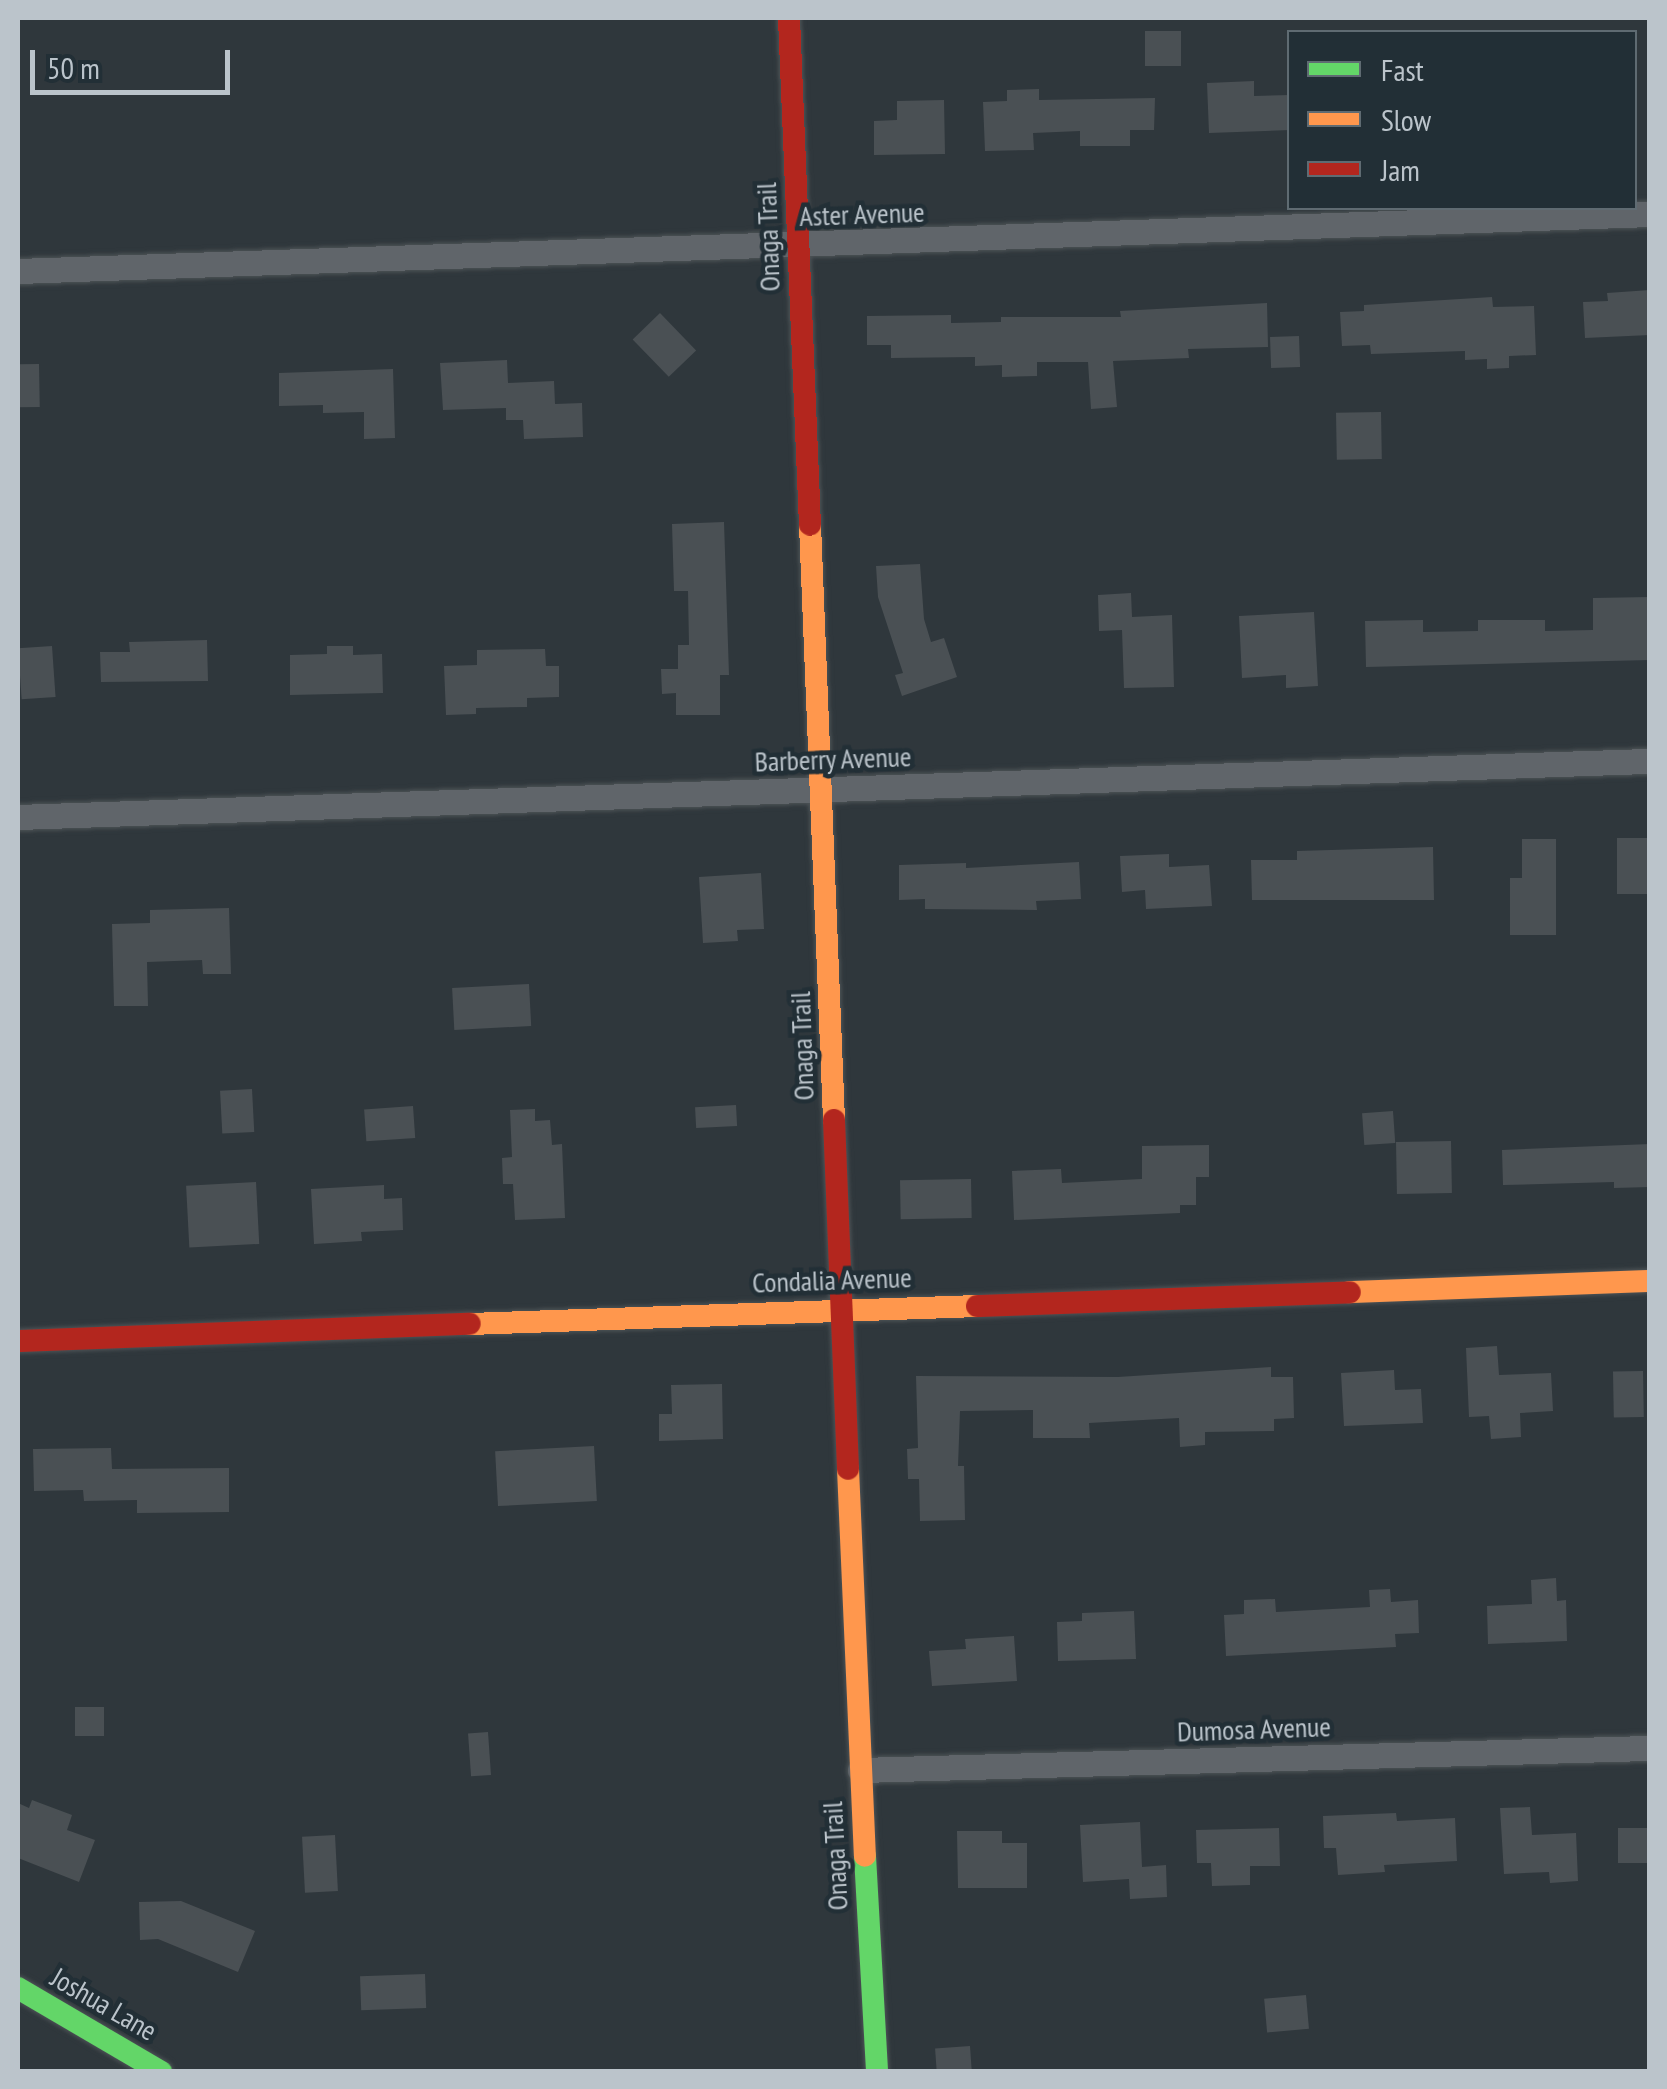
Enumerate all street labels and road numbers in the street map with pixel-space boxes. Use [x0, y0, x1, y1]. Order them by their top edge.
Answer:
street label: Onaga Trail [749, 182, 787, 292]
street label: Aster Avenue [798, 195, 926, 233]
street label: Barberry Avenue [753, 739, 913, 779]
street label: Onaga Trail [783, 991, 821, 1101]
street label: Condalia Avenue [751, 1260, 913, 1300]
street label: Dumosa Avenue [1176, 1710, 1332, 1748]
street label: Onaga Trail [815, 1800, 855, 1912]
street label: Joshua Lane [45, 1960, 163, 2048]

